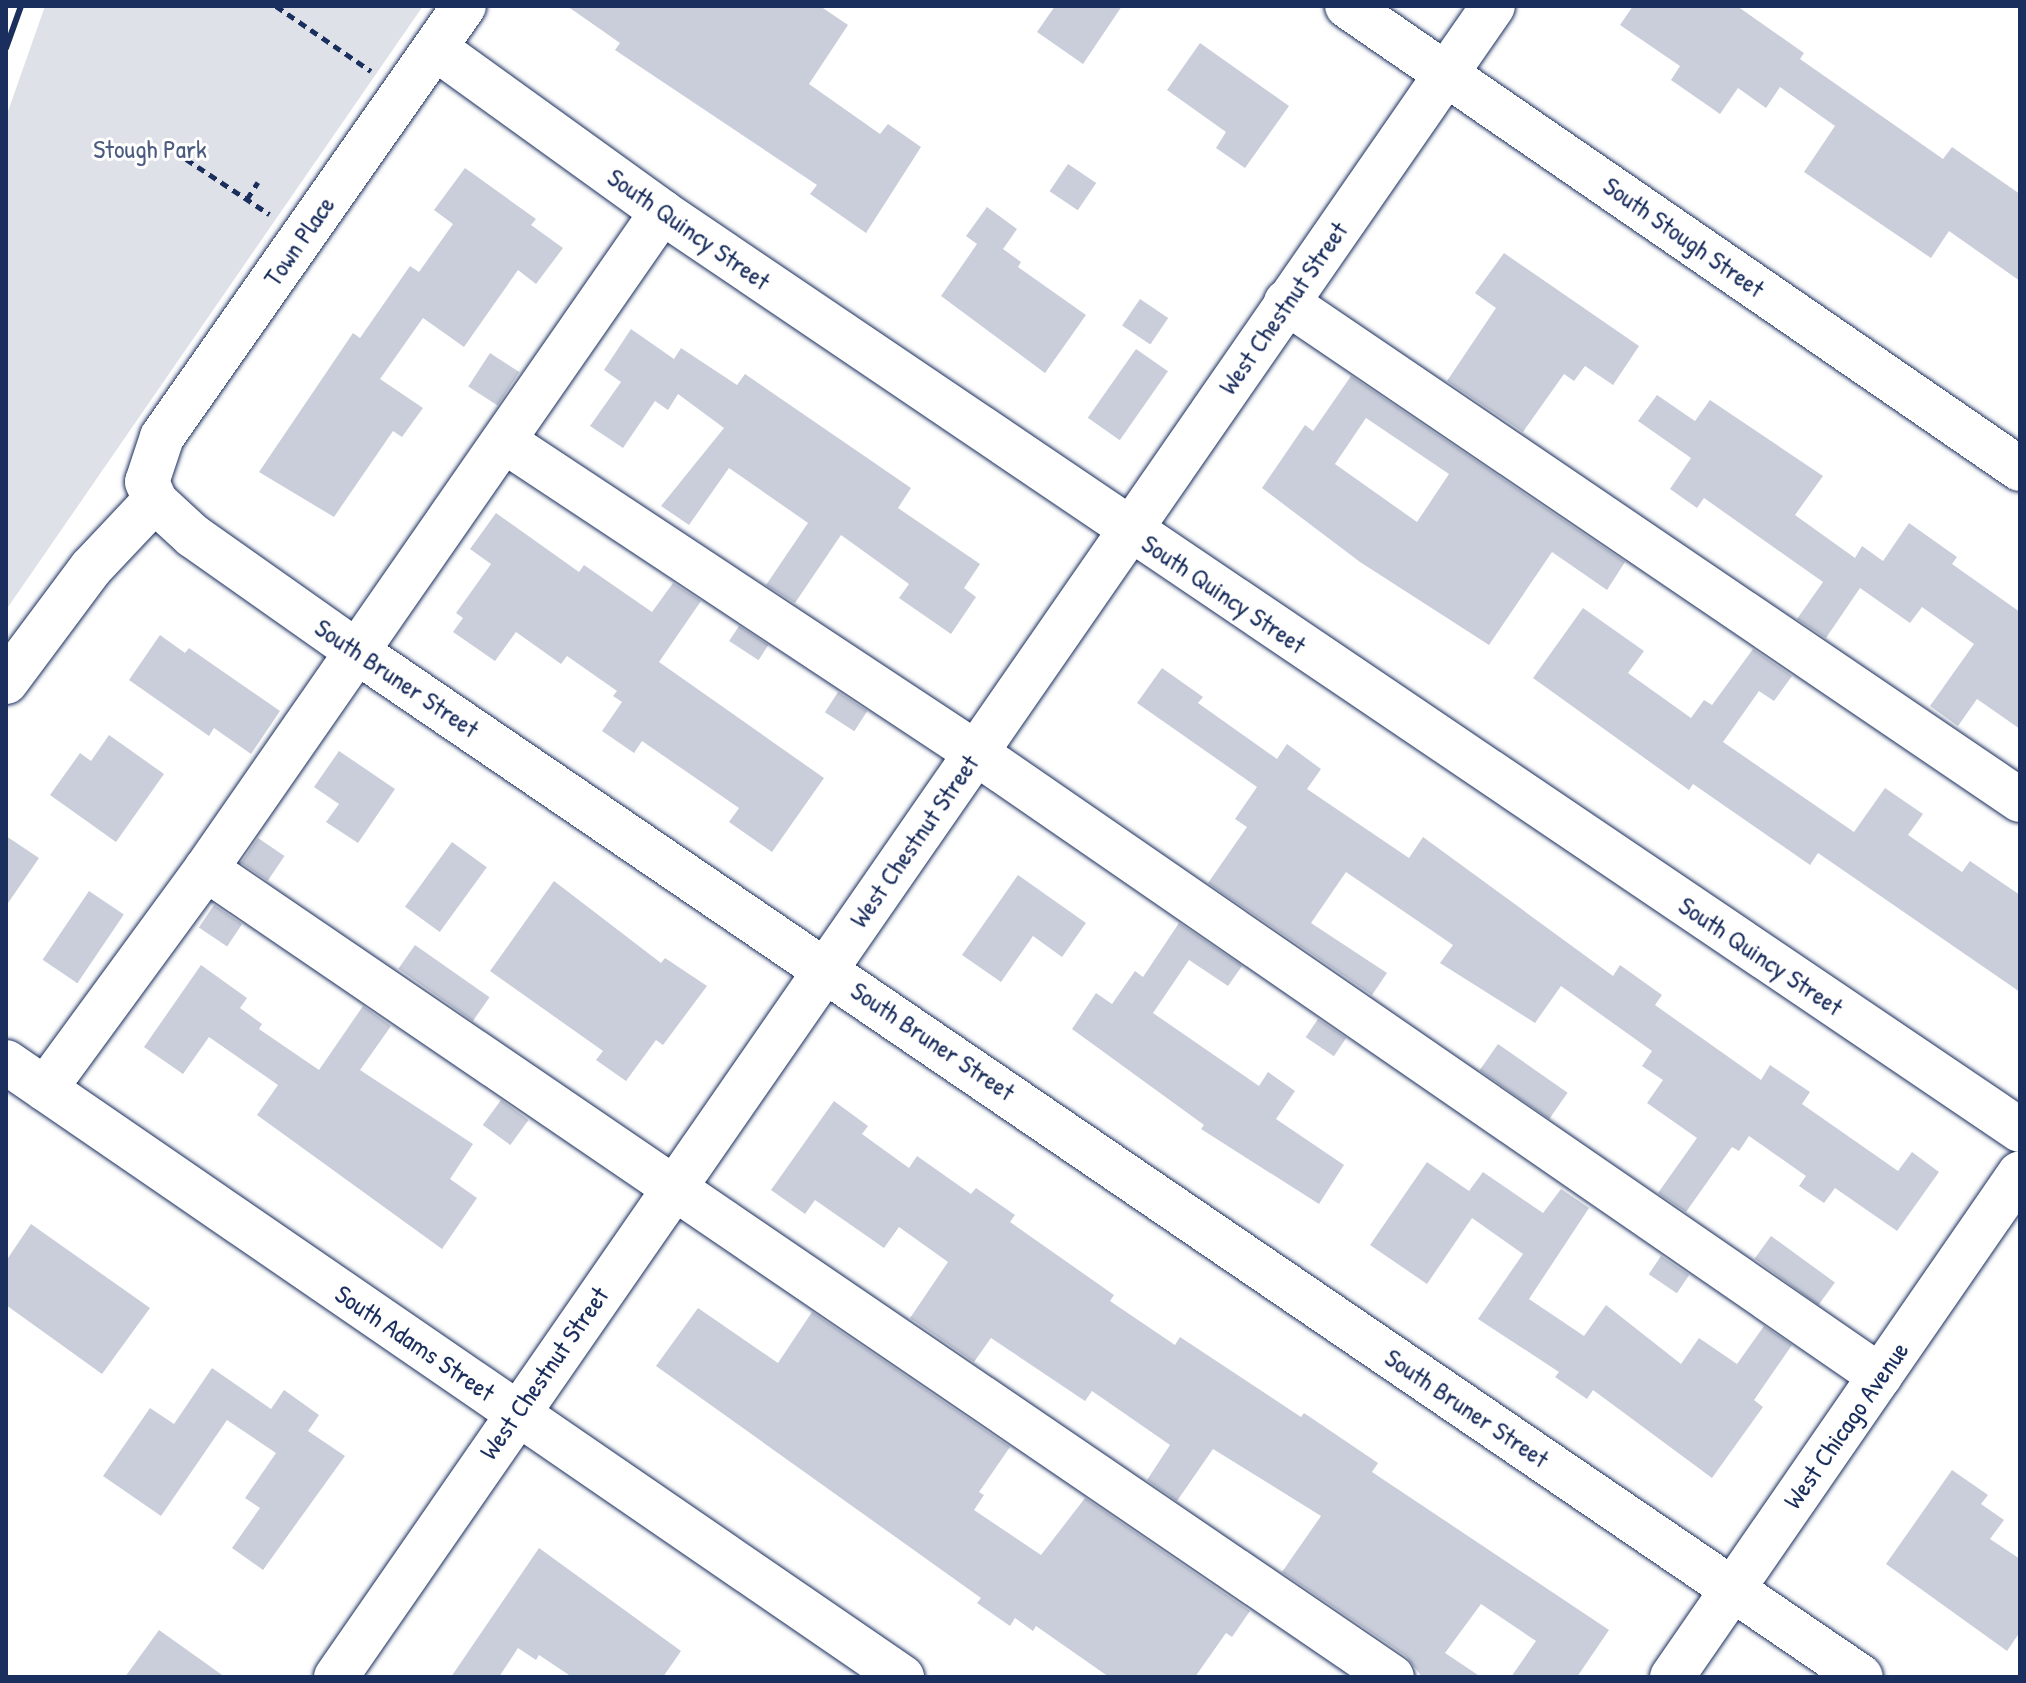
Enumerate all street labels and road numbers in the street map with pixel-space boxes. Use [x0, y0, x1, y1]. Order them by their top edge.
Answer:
street label: South Quincy Street [602, 161, 776, 297]
street label: South Stough Street [1597, 170, 1771, 304]
street label: Town Place [257, 190, 341, 292]
street label: West Chestnut Street [1212, 216, 1354, 400]
street label: South Quincy Street [1136, 528, 1312, 660]
street label: South Bruner Street [309, 612, 485, 744]
street label: West Chestnut Street [843, 749, 985, 933]
street label: South Quincy Street [1673, 890, 1849, 1022]
street label: South Bruner Street [845, 975, 1021, 1107]
street label: South Adams Street [329, 1278, 501, 1408]
street label: West Chestnut Street [473, 1281, 615, 1465]
street label: West Chicago Avenue [1777, 1336, 1915, 1514]
street label: South Bruner Street [1379, 1342, 1555, 1474]

